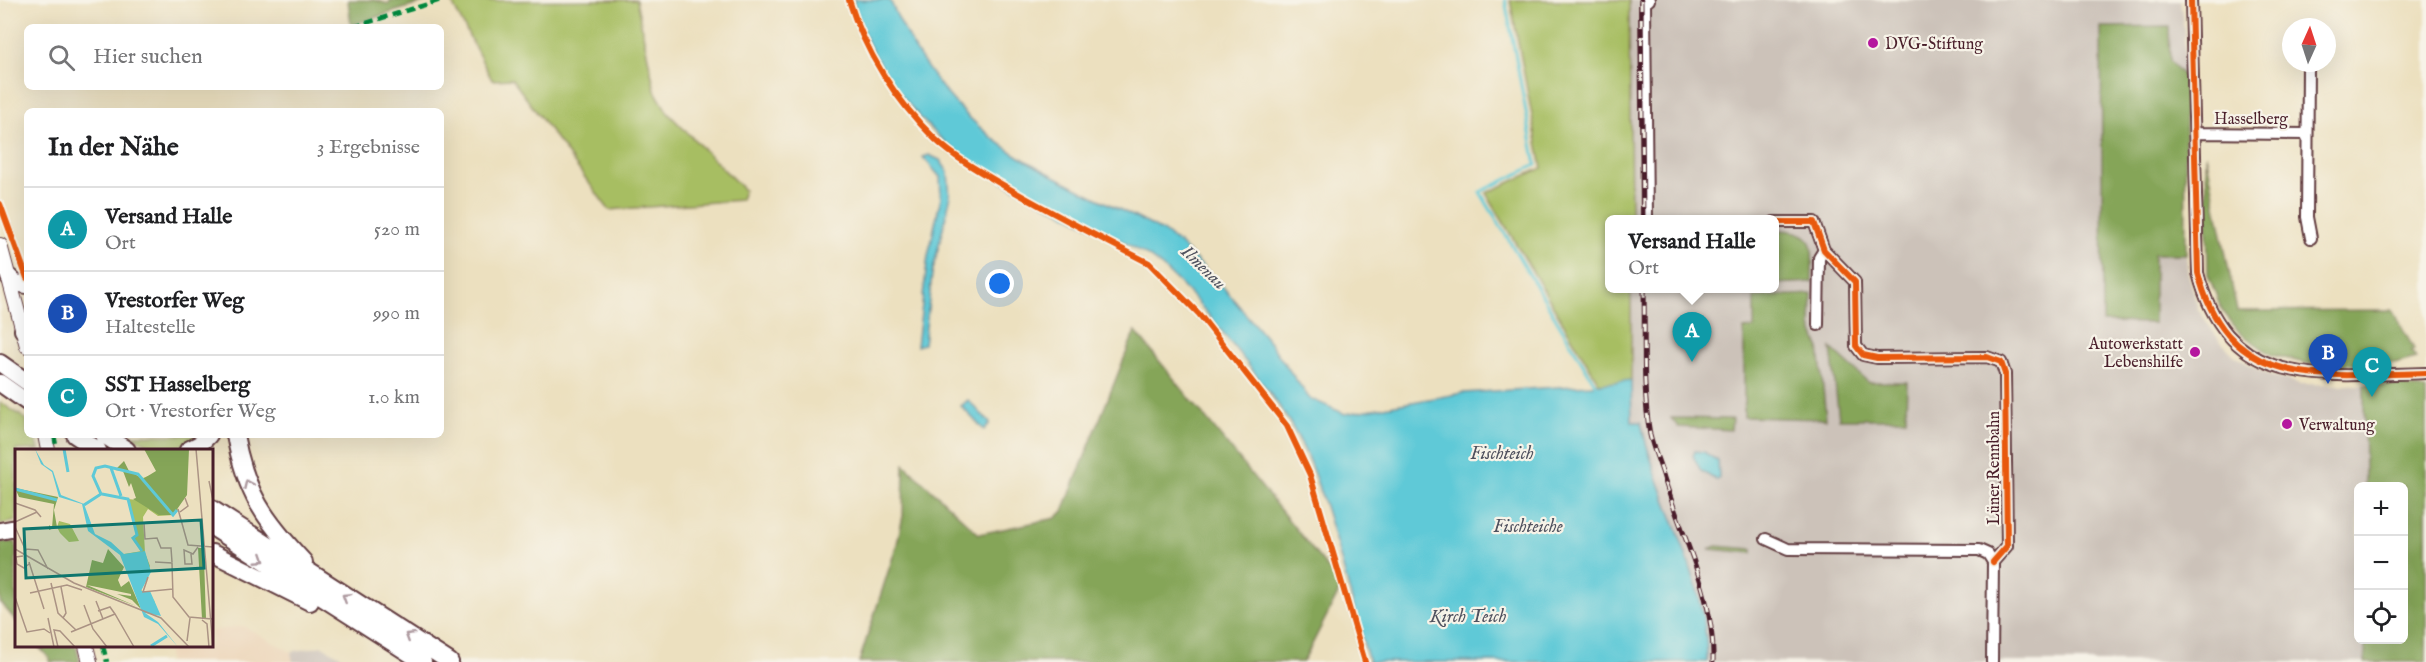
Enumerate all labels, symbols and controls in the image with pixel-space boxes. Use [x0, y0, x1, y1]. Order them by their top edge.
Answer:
north arrow [2282, 18, 2336, 72]
search box [24, 24, 444, 90]
place label: DVG-Stiftung [1885, 35, 1983, 55]
marker: DVG-Stiftung [1866, 36, 1880, 50]
icon: search [45, 41, 78, 74]
text: Hier suchen [93, 43, 203, 71]
street label: Hasselberg [2214, 110, 2288, 130]
text: In der Nähe [48, 131, 179, 164]
text: 3 Ergebnisse [317, 135, 420, 160]
text: Versand Halle [105, 203, 232, 231]
popup [1605, 215, 1779, 293]
text: A [61, 217, 74, 242]
text: 520 m [374, 217, 420, 242]
text: Versand Halle [1628, 228, 1756, 256]
text: Ort [105, 231, 136, 256]
water label: Ilmenau [1175, 240, 1230, 295]
text: Ort [1628, 256, 1659, 281]
your location [985, 269, 1014, 298]
text: Vrestorfer Weg [105, 287, 244, 315]
text: B [61, 301, 74, 326]
text: 990 m [373, 301, 420, 326]
pin: A [1672, 312, 1712, 362]
text: Haltestelle [105, 315, 195, 340]
pin: B [2308, 334, 2348, 384]
place label: Autowerkstatt Lebenshilfe [2088, 335, 2184, 373]
marker: Autowerkstatt Lebenshilfe [2188, 345, 2202, 359]
pin: C [2352, 348, 2392, 397]
text: SST Hasselberg [105, 371, 250, 399]
text: C [60, 385, 75, 410]
text: 1.0 km [368, 385, 420, 410]
text: Ort · Vrestorfer Weg [105, 399, 276, 424]
street label: Lüner Rennbahn [1985, 411, 2005, 525]
place label: Verwaltung [2298, 416, 2375, 436]
marker: Verwaltung [2280, 417, 2294, 431]
water label: Fischteich [1470, 443, 1534, 466]
inset map [15, 449, 213, 647]
one-way arrow [243, 479, 255, 490]
map controls [2354, 482, 2408, 644]
button: + [2354, 482, 2408, 536]
water label: Fischteiche [1493, 516, 1563, 539]
button: − [2354, 536, 2408, 590]
one-way arrow [254, 552, 265, 563]
button: locate [2354, 590, 2408, 644]
one-way arrow [342, 592, 352, 604]
water label: Kirch Teich [1429, 606, 1507, 629]
one-way arrow [405, 632, 415, 644]

